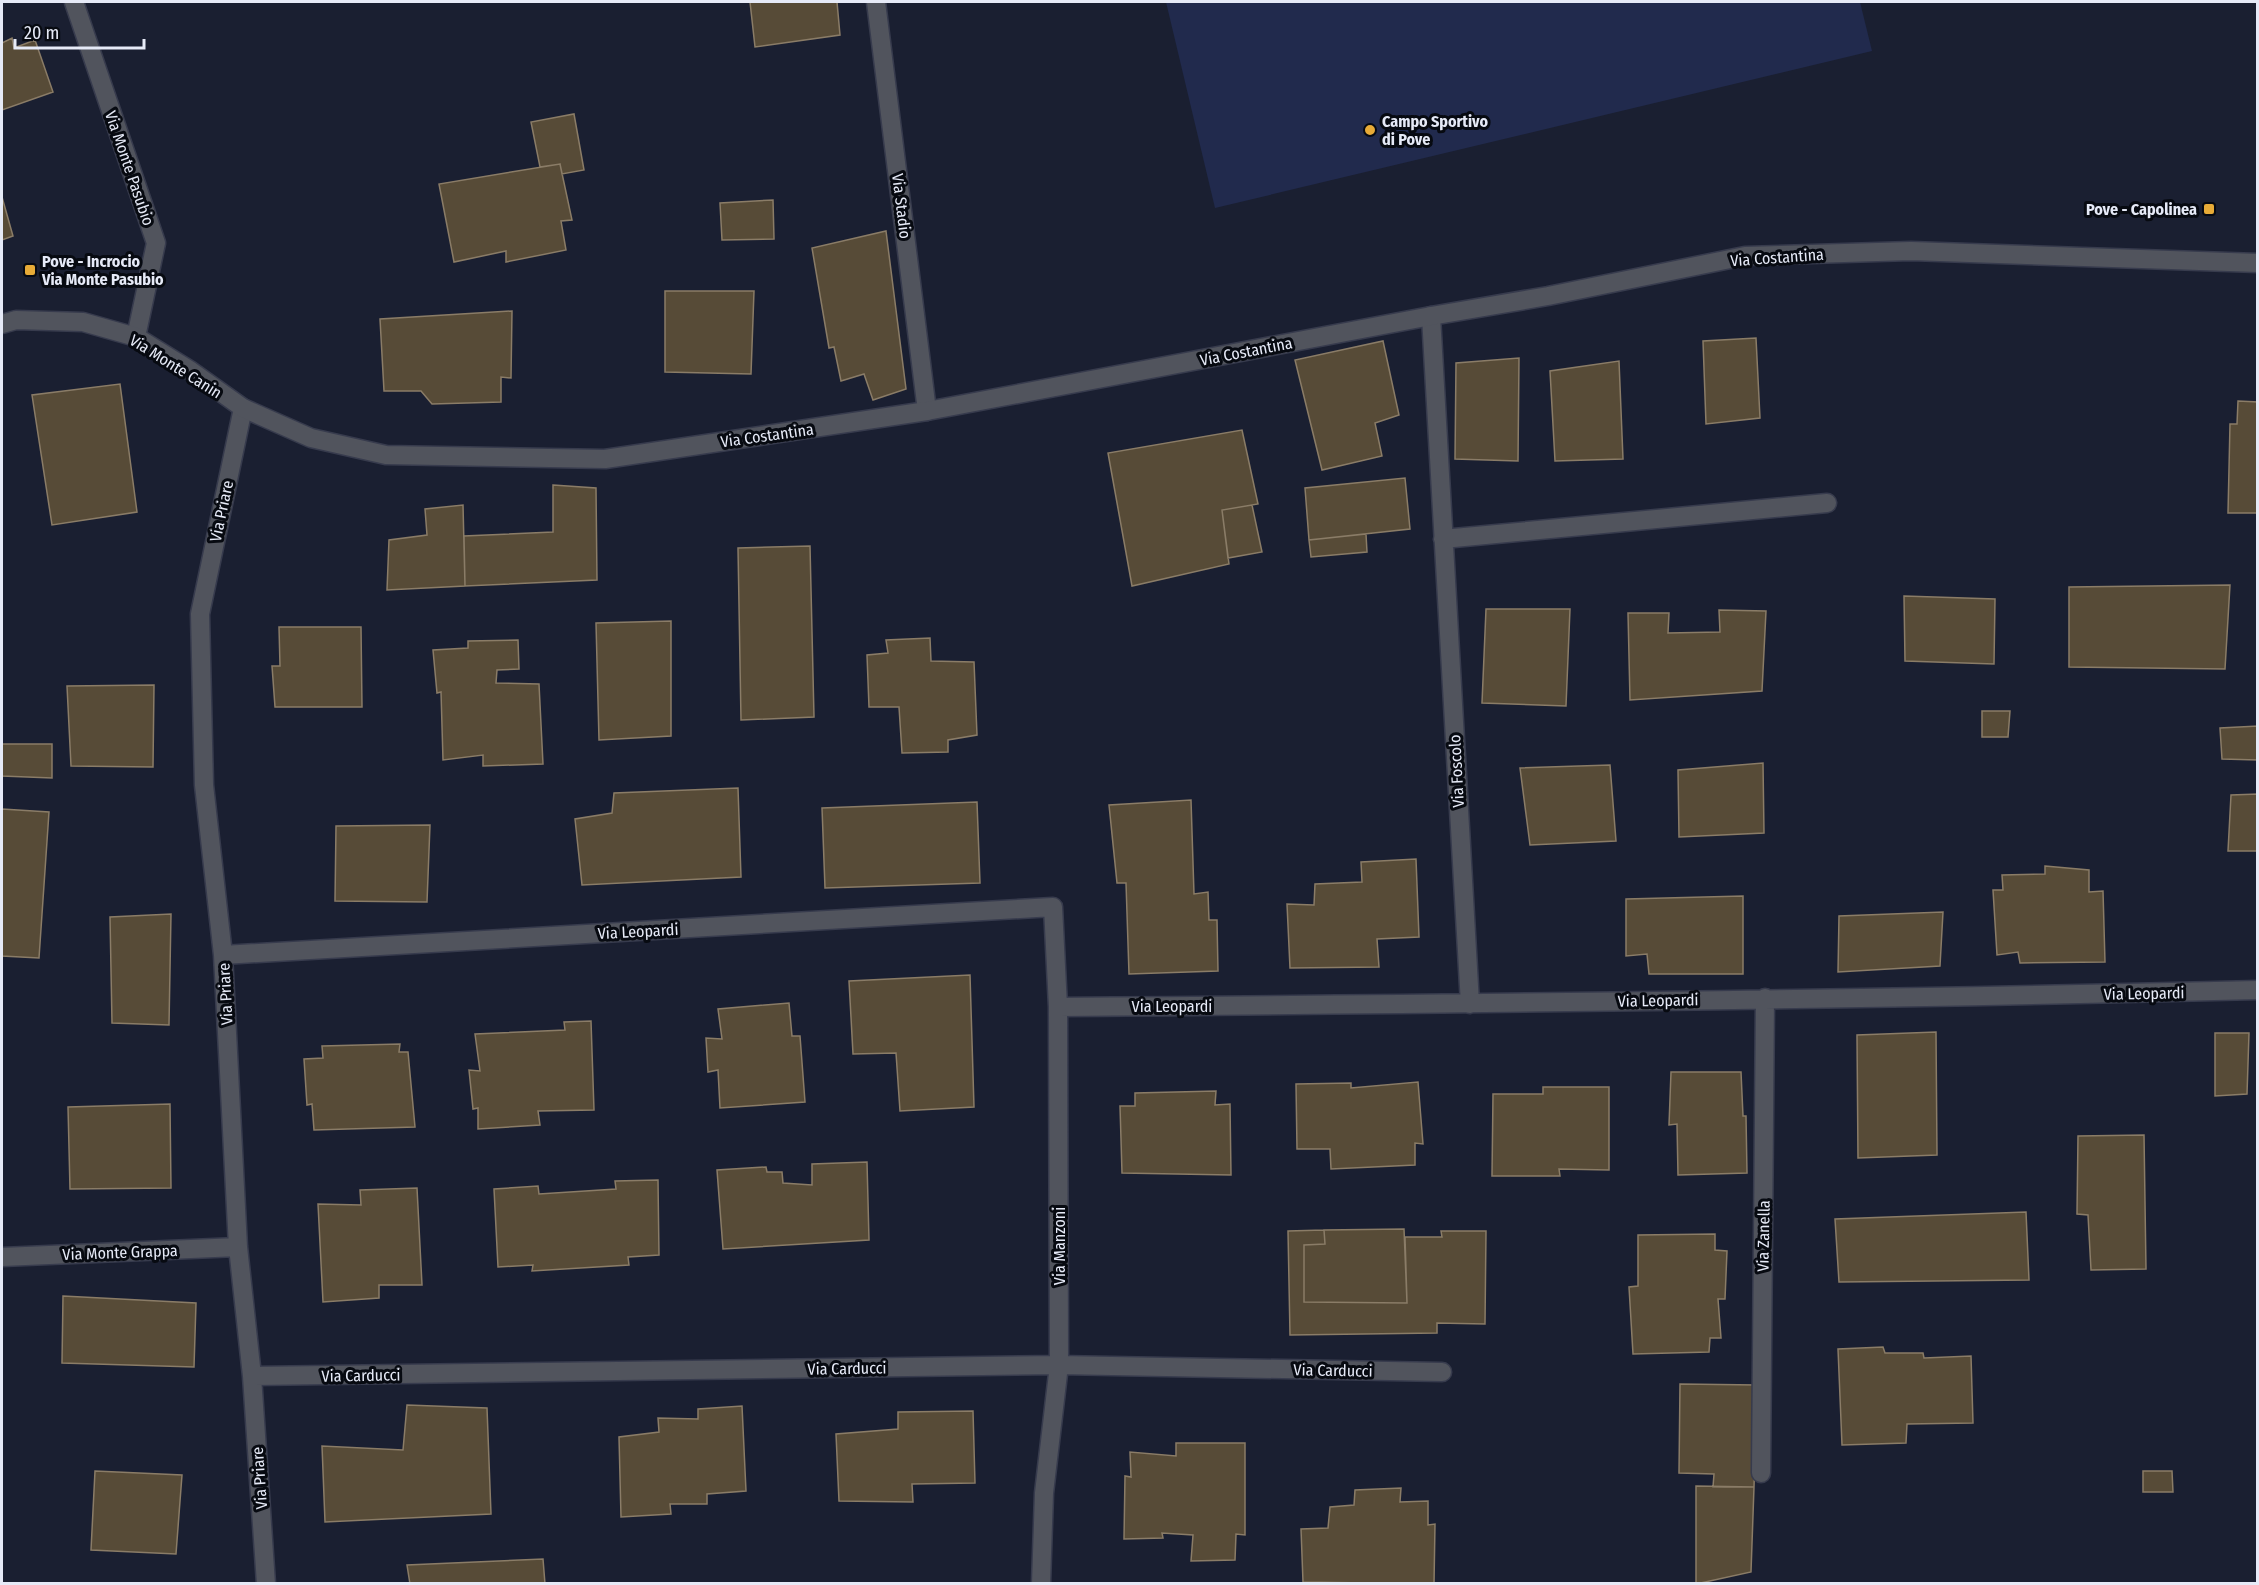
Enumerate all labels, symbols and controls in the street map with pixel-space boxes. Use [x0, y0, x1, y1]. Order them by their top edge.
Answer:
scale bar [15, 12, 144, 50]
text: 20 m [24, 22, 59, 44]
street label: Via Monte Pasubio [101, 108, 158, 228]
place label: Campo Sportivo di Pove [1382, 112, 1489, 149]
marker: Campo Sportivo di Pove [1363, 123, 1377, 137]
street label: Via Stadio [888, 172, 915, 240]
place label: Pove - Capolinea [2086, 200, 2197, 219]
marker: Pove - Capolinea [2202, 202, 2216, 216]
street label: Via Costantina [1730, 245, 1825, 270]
place label: Pove - Incrocio Via Monte Pasubio [41, 252, 164, 289]
marker: Pove - Incrocio Via Monte Pasubio [23, 263, 37, 277]
street label: Via Monte Canin [126, 330, 225, 402]
street label: Via Costantina [1198, 333, 1294, 370]
street label: Via Costantina [719, 420, 815, 451]
street label: Via Priare [206, 479, 237, 544]
street label: Via Foscolo [1445, 734, 1468, 808]
street label: Via Leopardi [597, 920, 679, 943]
street label: Via Priare [214, 962, 237, 1026]
street label: Via Leopardi [2103, 983, 2185, 1004]
street label: Via Leopardi [1617, 990, 1699, 1011]
street label: Via Leopardi [1132, 997, 1212, 1016]
street label: Via Zanella [1753, 1200, 1774, 1272]
street label: Via Manzoni [1050, 1207, 1069, 1285]
street label: Via Monte Grappa [62, 1241, 178, 1264]
street label: Via Carducci [807, 1358, 887, 1379]
street label: Via Carducci [1293, 1360, 1373, 1381]
street label: Via Carducci [321, 1365, 401, 1386]
street label: Via Priare [248, 1446, 271, 1510]

